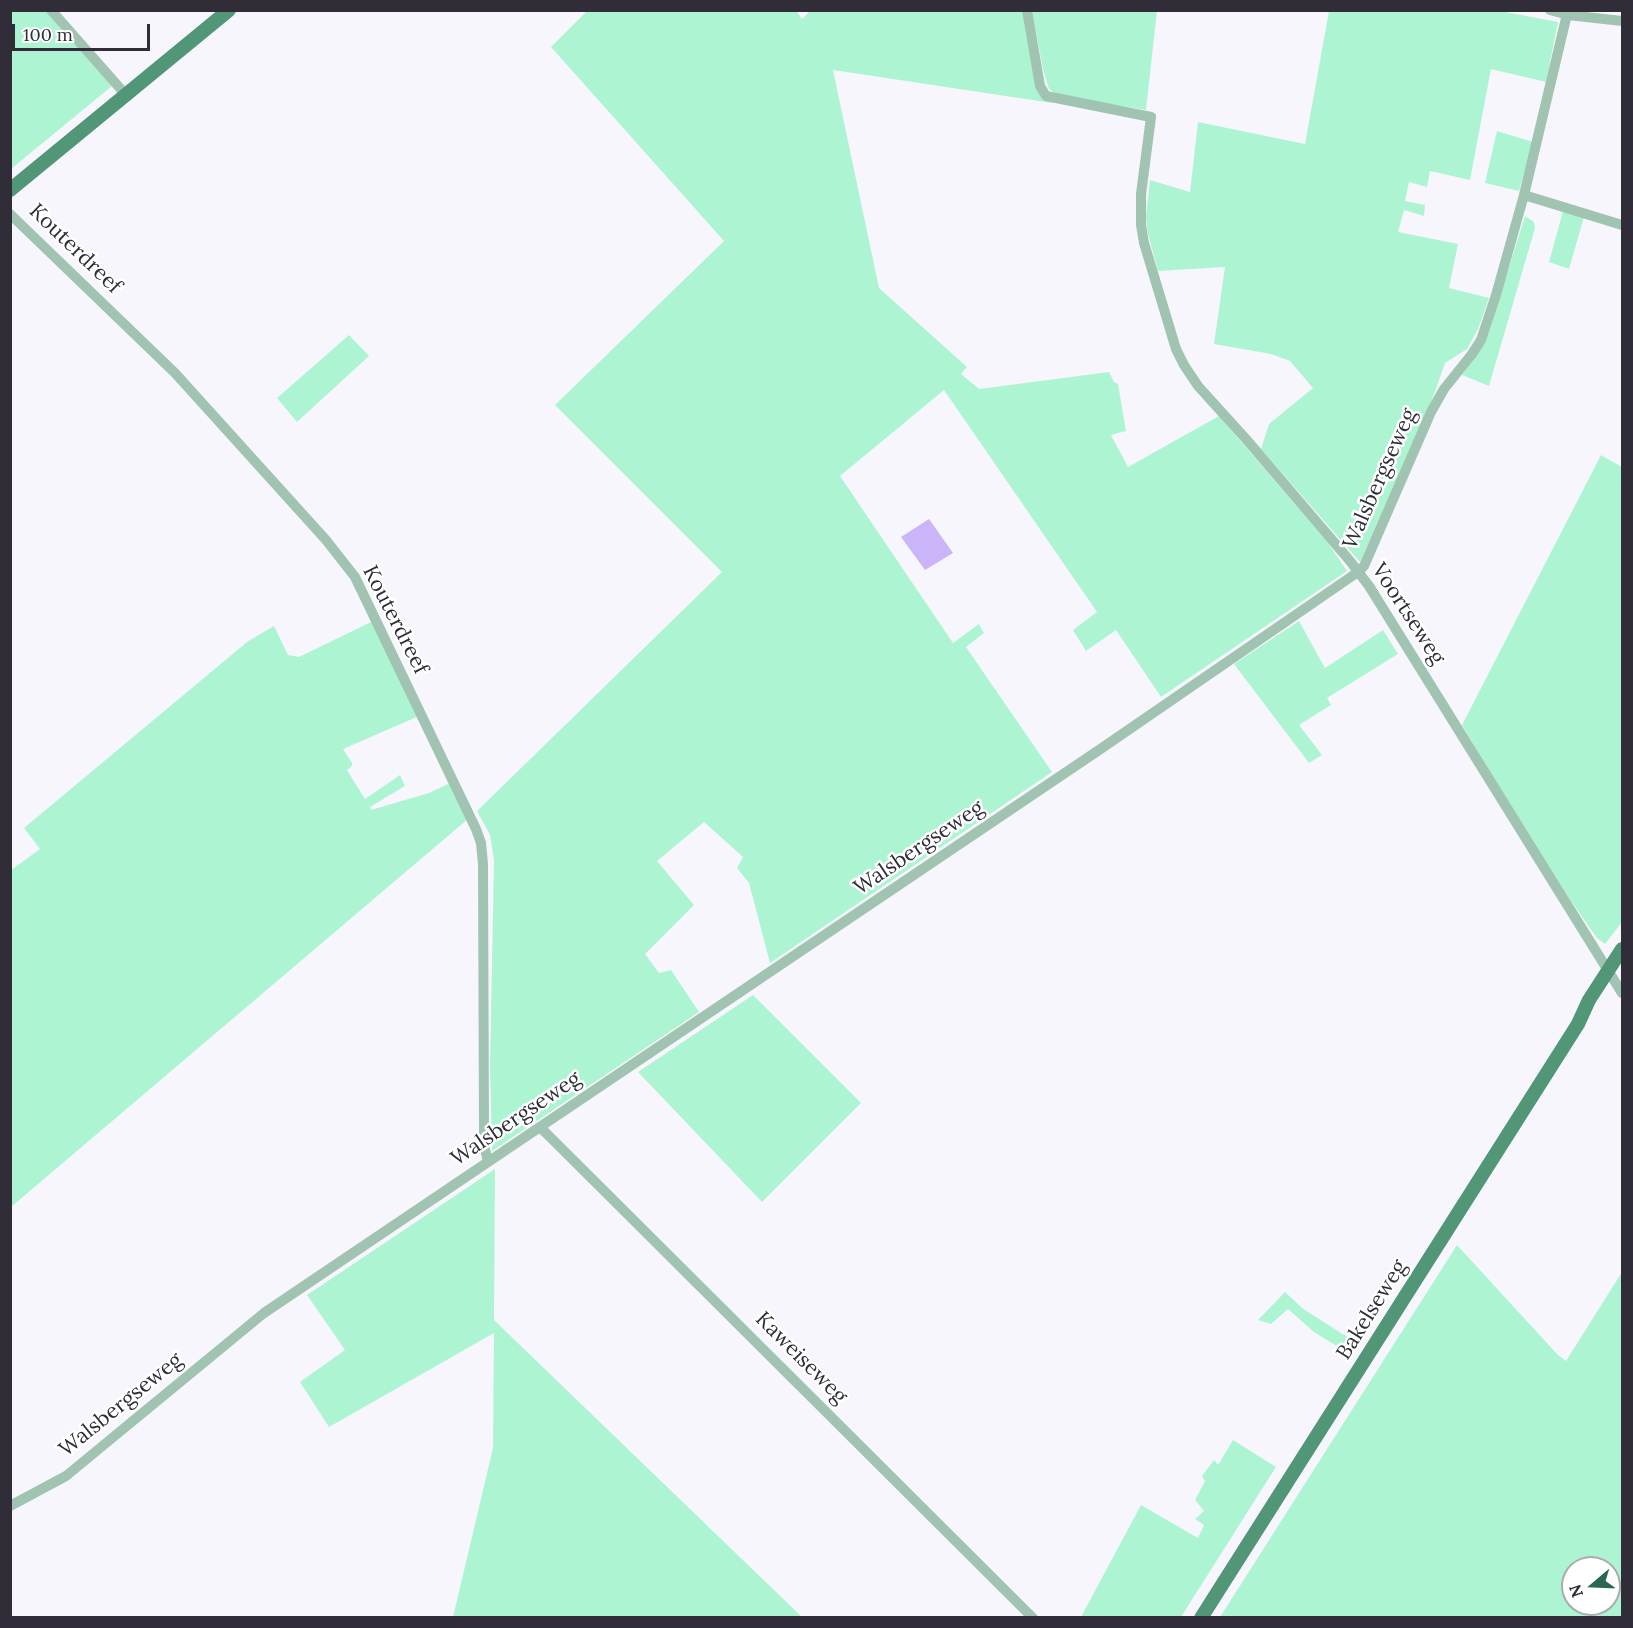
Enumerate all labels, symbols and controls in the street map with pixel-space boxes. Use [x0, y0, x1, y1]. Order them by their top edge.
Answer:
scale bar [15, 12, 153, 50]
text: 100 m [23, 23, 73, 46]
street label: Kouterdreef [24, 199, 126, 299]
street label: Walsbergseweg [1338, 405, 1422, 553]
street label: Voortseweg [1366, 559, 1450, 669]
street label: Kouterdreef [357, 561, 433, 679]
street label: Walsbergseweg [849, 795, 989, 901]
street label: Walsbergseweg [446, 1066, 586, 1172]
street label: Bakelseweg [1331, 1256, 1413, 1364]
street label: Kaweiseweg [750, 1307, 852, 1409]
street label: Walsbergseweg [54, 1348, 188, 1462]
north arrow [1561, 1556, 1621, 1616]
text: N [1564, 1582, 1587, 1600]

